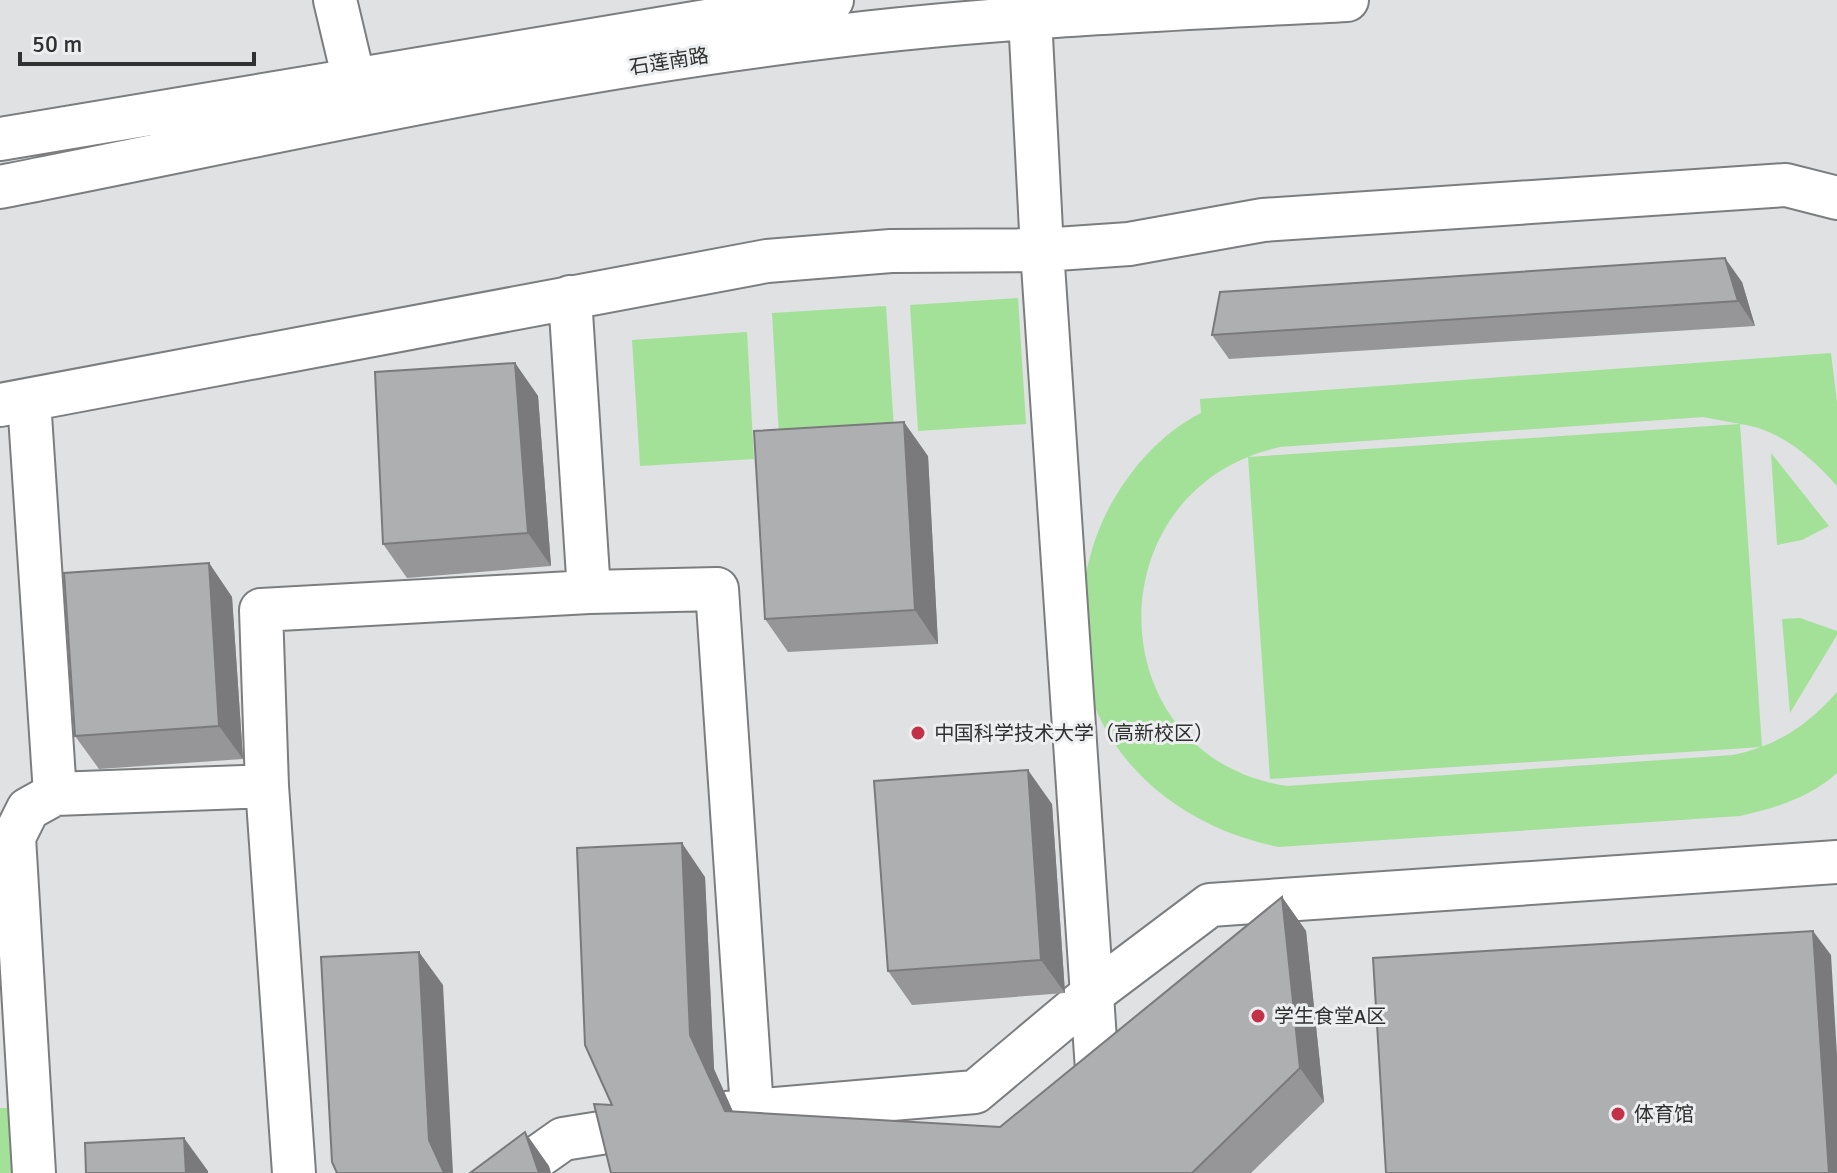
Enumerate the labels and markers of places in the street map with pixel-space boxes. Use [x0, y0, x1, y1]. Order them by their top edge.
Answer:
place label: 中国科学技术大学（高新校区） [934, 721, 1214, 746]
marker: 中国科学技术大学（高新校区） [909, 724, 927, 742]
place label: 学生食堂A区 [1274, 1004, 1386, 1029]
marker: 学生食堂A区 [1249, 1007, 1267, 1025]
place label: 体育馆 [1634, 1102, 1694, 1127]
marker: 体育馆 [1609, 1105, 1627, 1123]

